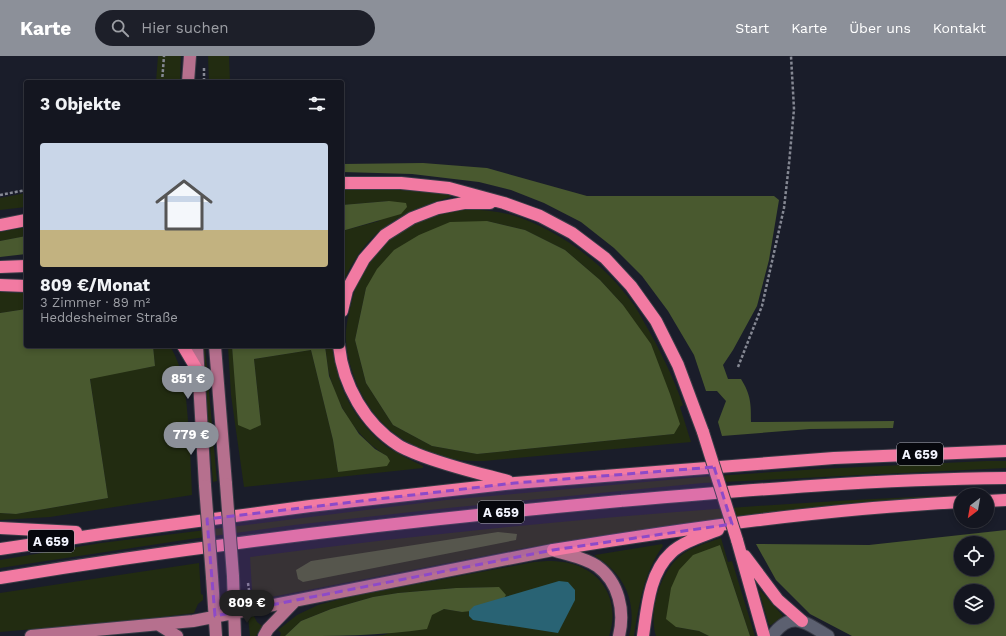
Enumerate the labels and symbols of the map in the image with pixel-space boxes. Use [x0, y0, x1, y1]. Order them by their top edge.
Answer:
pin: 851 € [160, 366, 216, 400]
pin: 779 € [163, 422, 219, 456]
road number: A 659 [897, 443, 943, 465]
north arrow [954, 488, 994, 528]
road number: A 659 [478, 501, 524, 523]
road number: A 659 [28, 530, 74, 552]
pin: 809 € [219, 590, 275, 624]

